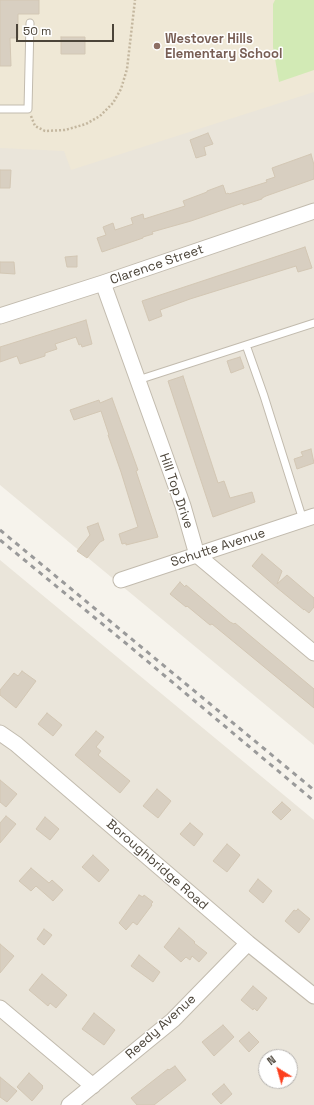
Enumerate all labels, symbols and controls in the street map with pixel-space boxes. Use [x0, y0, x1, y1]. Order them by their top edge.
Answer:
scale bar [18, 16, 116, 42]
text: 50 m [23, 23, 51, 39]
place label: Westover Hills Elementary School [165, 31, 282, 62]
marker: Westover Hills Elementary School [152, 41, 162, 51]
street label: Clarence Street [108, 242, 206, 288]
street label: Hill Top Drive [156, 451, 196, 531]
street label: Schutte Avenue [169, 525, 267, 571]
street label: Boroughbridge Road [103, 817, 211, 913]
street label: Reedy Avenue [123, 991, 199, 1063]
north arrow [258, 1049, 298, 1089]
text: N [264, 1052, 279, 1068]

